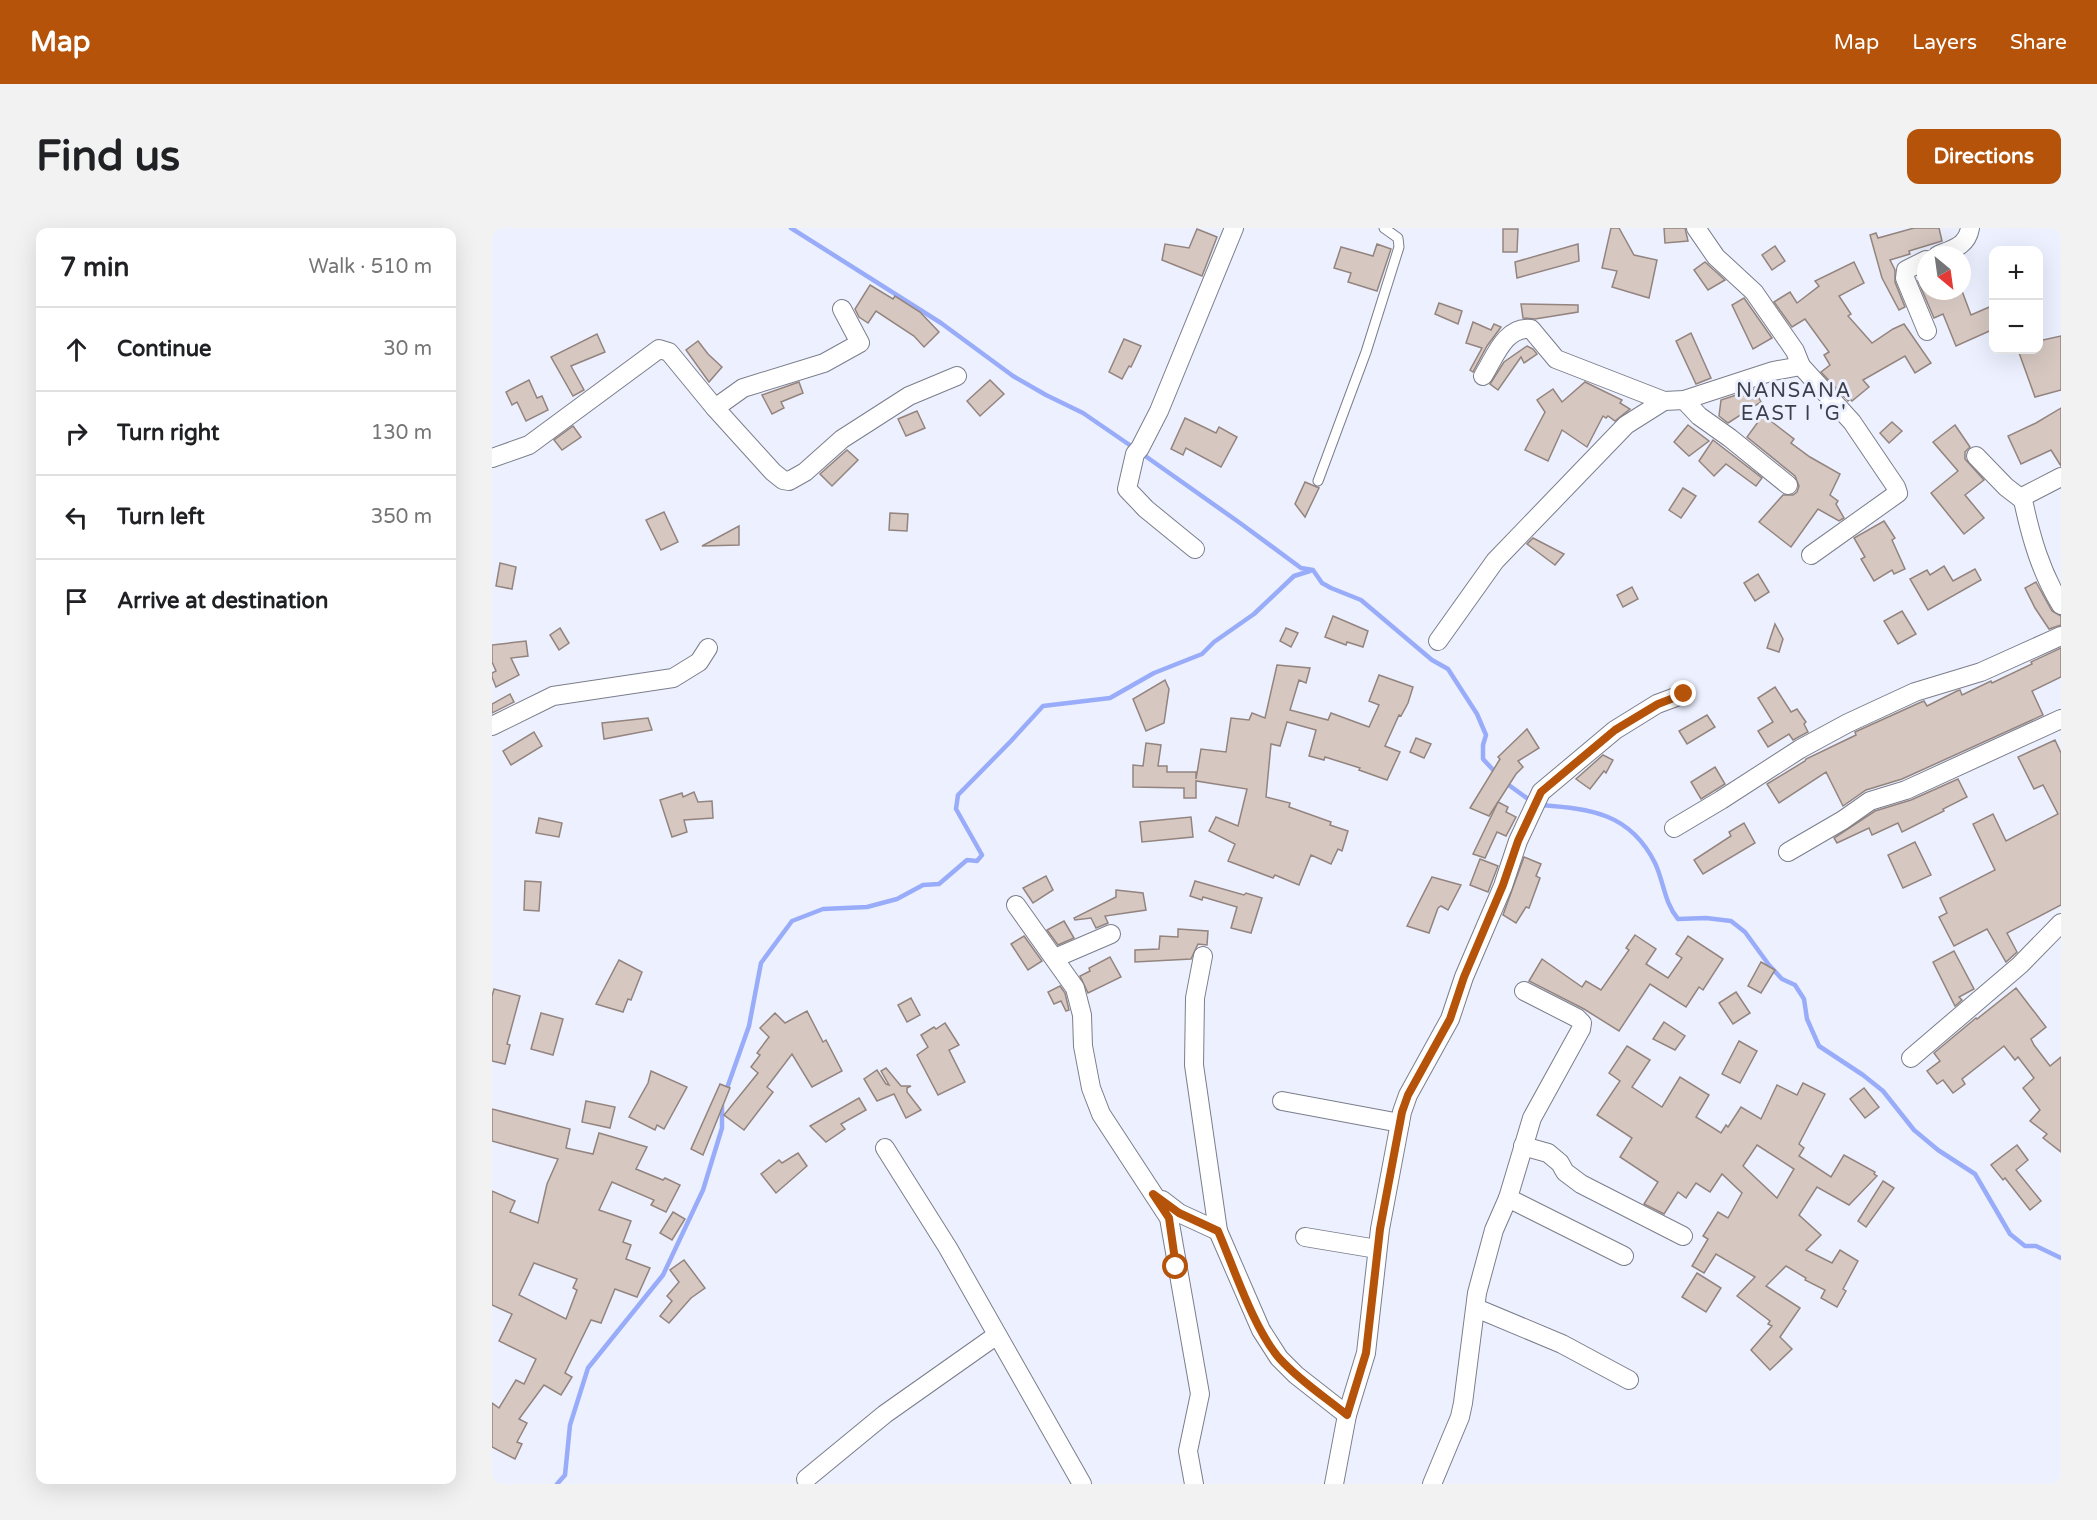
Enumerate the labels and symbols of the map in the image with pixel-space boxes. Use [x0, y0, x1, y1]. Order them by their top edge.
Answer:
north arrow [1917, 246, 1971, 300]
district label: NANSANA EAST I 'G' [1736, 379, 1852, 426]
route end [1670, 680, 1696, 706]
route start [1162, 1253, 1188, 1279]

